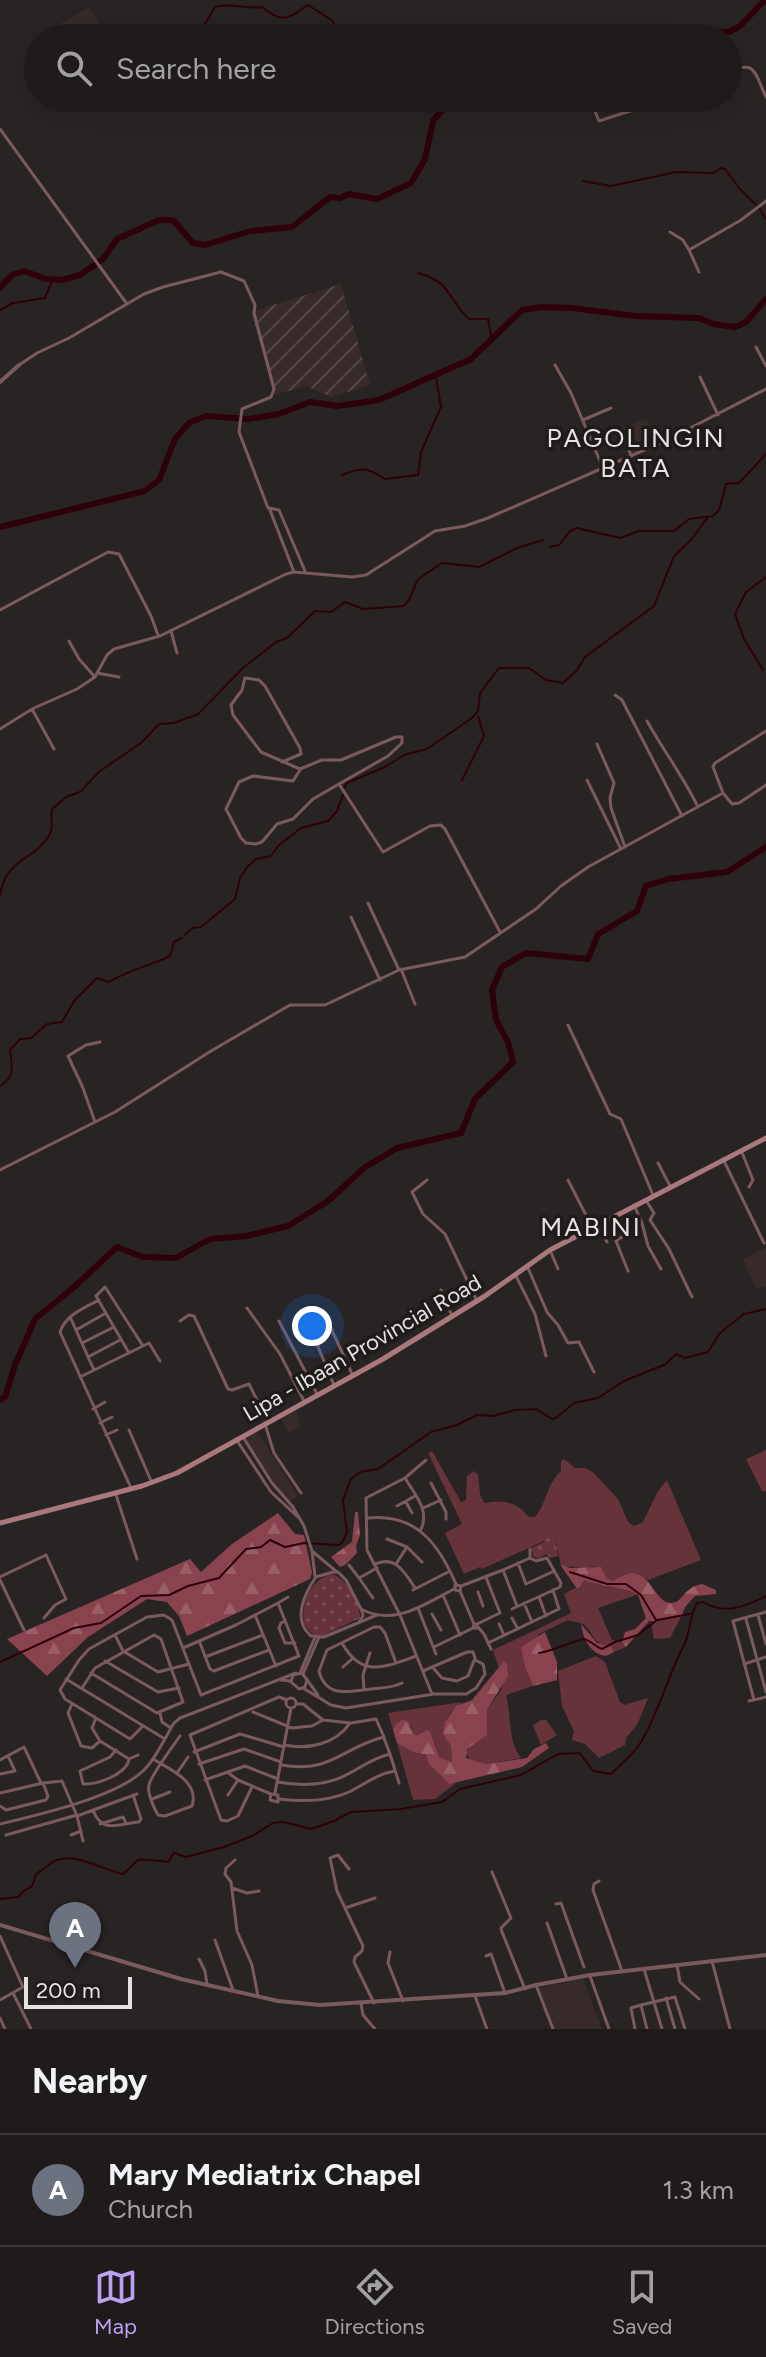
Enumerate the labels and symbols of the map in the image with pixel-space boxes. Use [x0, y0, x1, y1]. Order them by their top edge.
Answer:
district label: PAGOLINGIN BATA [546, 422, 726, 484]
district label: MABINI [540, 1211, 642, 1243]
street label: Lipa - Ibaan Provincial Road [238, 1269, 486, 1427]
your location [292, 1306, 332, 1346]
pin: A [49, 1902, 101, 1968]
scale bar [24, 1973, 132, 2009]

